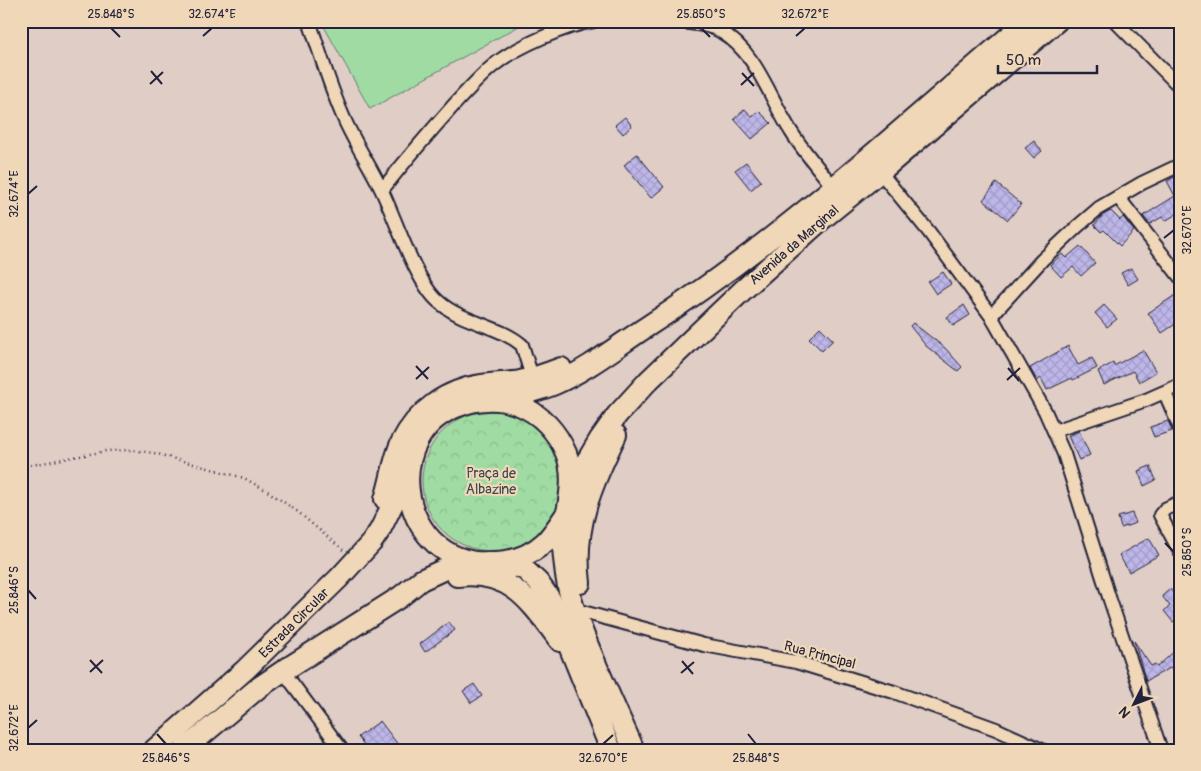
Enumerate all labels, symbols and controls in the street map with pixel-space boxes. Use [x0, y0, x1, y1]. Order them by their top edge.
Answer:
text: 25.848°S [87, 7, 135, 22]
text: 32.674°E [188, 7, 236, 22]
text: 25.850°S [677, 7, 725, 22]
text: 32.672°E [781, 7, 829, 22]
scale bar [998, 42, 1097, 74]
text: 50 m [1006, 51, 1041, 70]
text: 32.674°E [7, 170, 22, 218]
street label: Avenida da Marginal [746, 201, 842, 289]
text: 32.670°E [1180, 206, 1195, 254]
park label: Praça de Albazine [466, 465, 516, 498]
text: 25.850°S [1180, 528, 1195, 576]
text: 25.846°S [7, 566, 22, 614]
street label: Estrada Circular [255, 584, 333, 662]
street label: Rua Principal [782, 637, 858, 673]
north arrow [1108, 678, 1158, 728]
text: N [1115, 703, 1134, 722]
text: 32.672°E [7, 704, 22, 752]
text: 25.846°S [142, 751, 190, 766]
text: 32.670°E [579, 751, 627, 766]
text: 25.848°S [732, 751, 780, 766]

